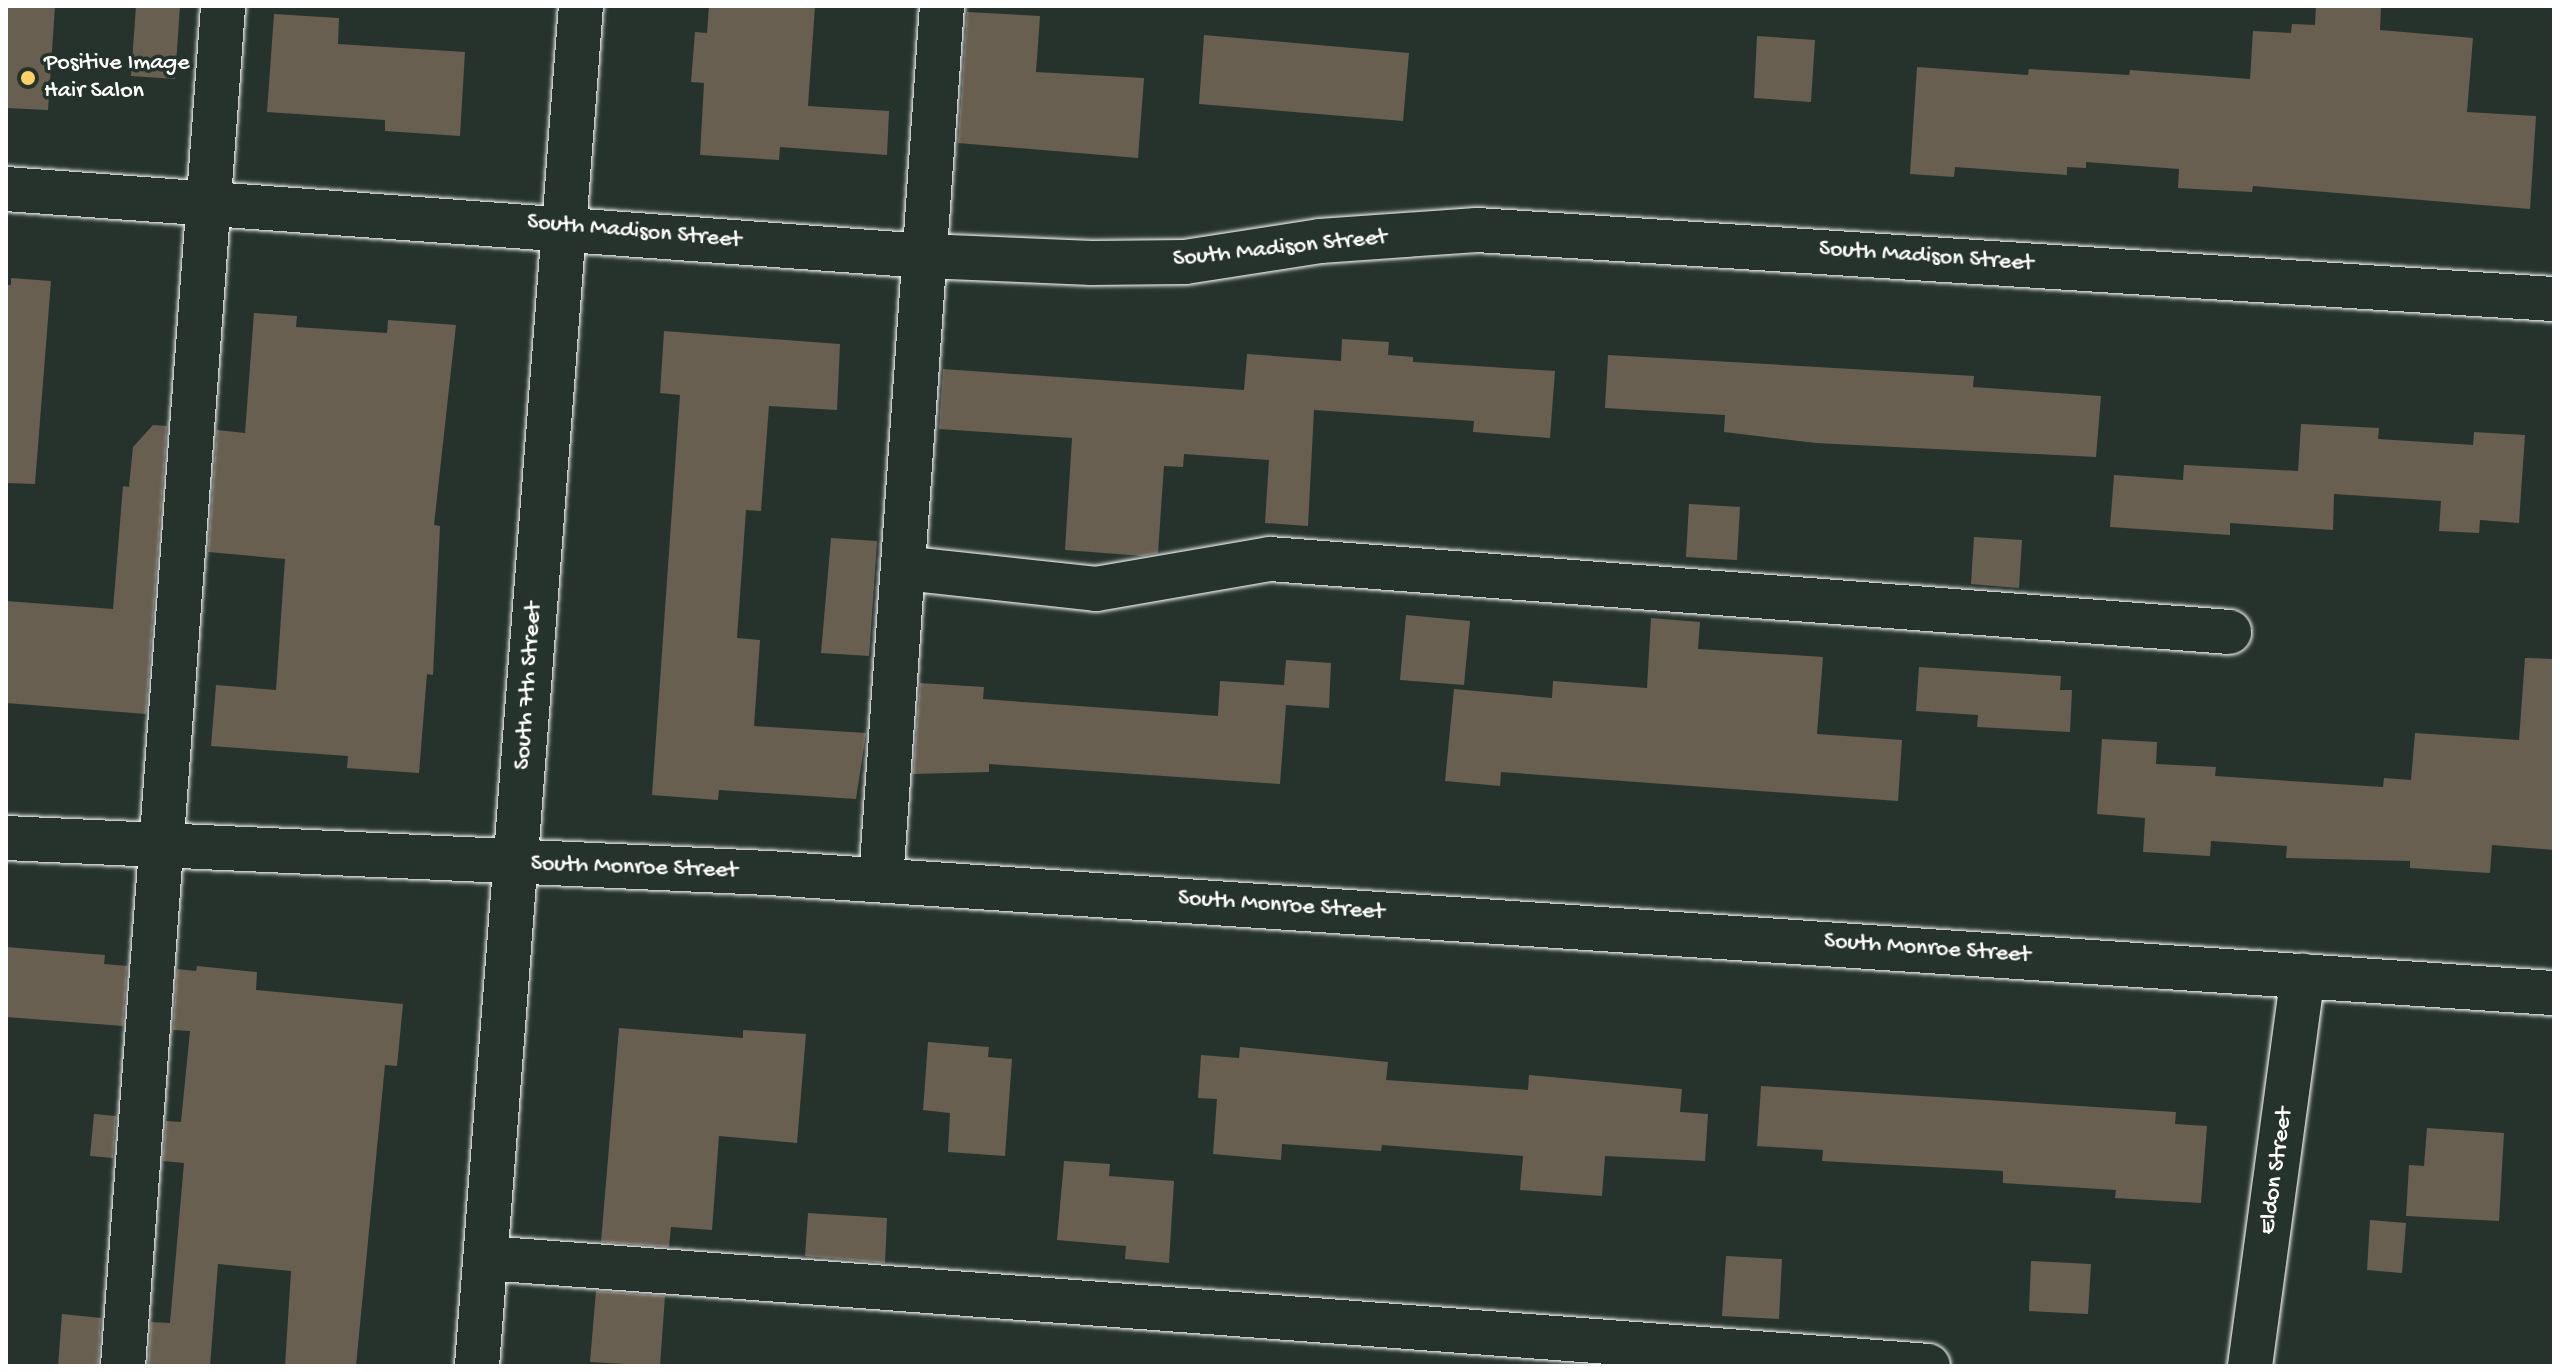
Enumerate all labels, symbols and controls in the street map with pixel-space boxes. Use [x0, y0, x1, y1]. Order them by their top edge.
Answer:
place label: Positive Image Hair Salon [44, 50, 190, 106]
marker: Positive Image Hair Salon [19, 69, 37, 87]
street label: South Madison Street [526, 208, 742, 256]
street label: South Madison Street [1172, 223, 1388, 275]
street label: South Madison Street [1818, 235, 2034, 279]
street label: South 7th Street [509, 601, 549, 771]
street label: South Monroe Street [530, 850, 738, 886]
street label: South Monroe Street [1177, 884, 1385, 928]
street label: South Monroe Street [1823, 927, 2031, 971]
street label: Eldon Street [2254, 1106, 2300, 1236]

